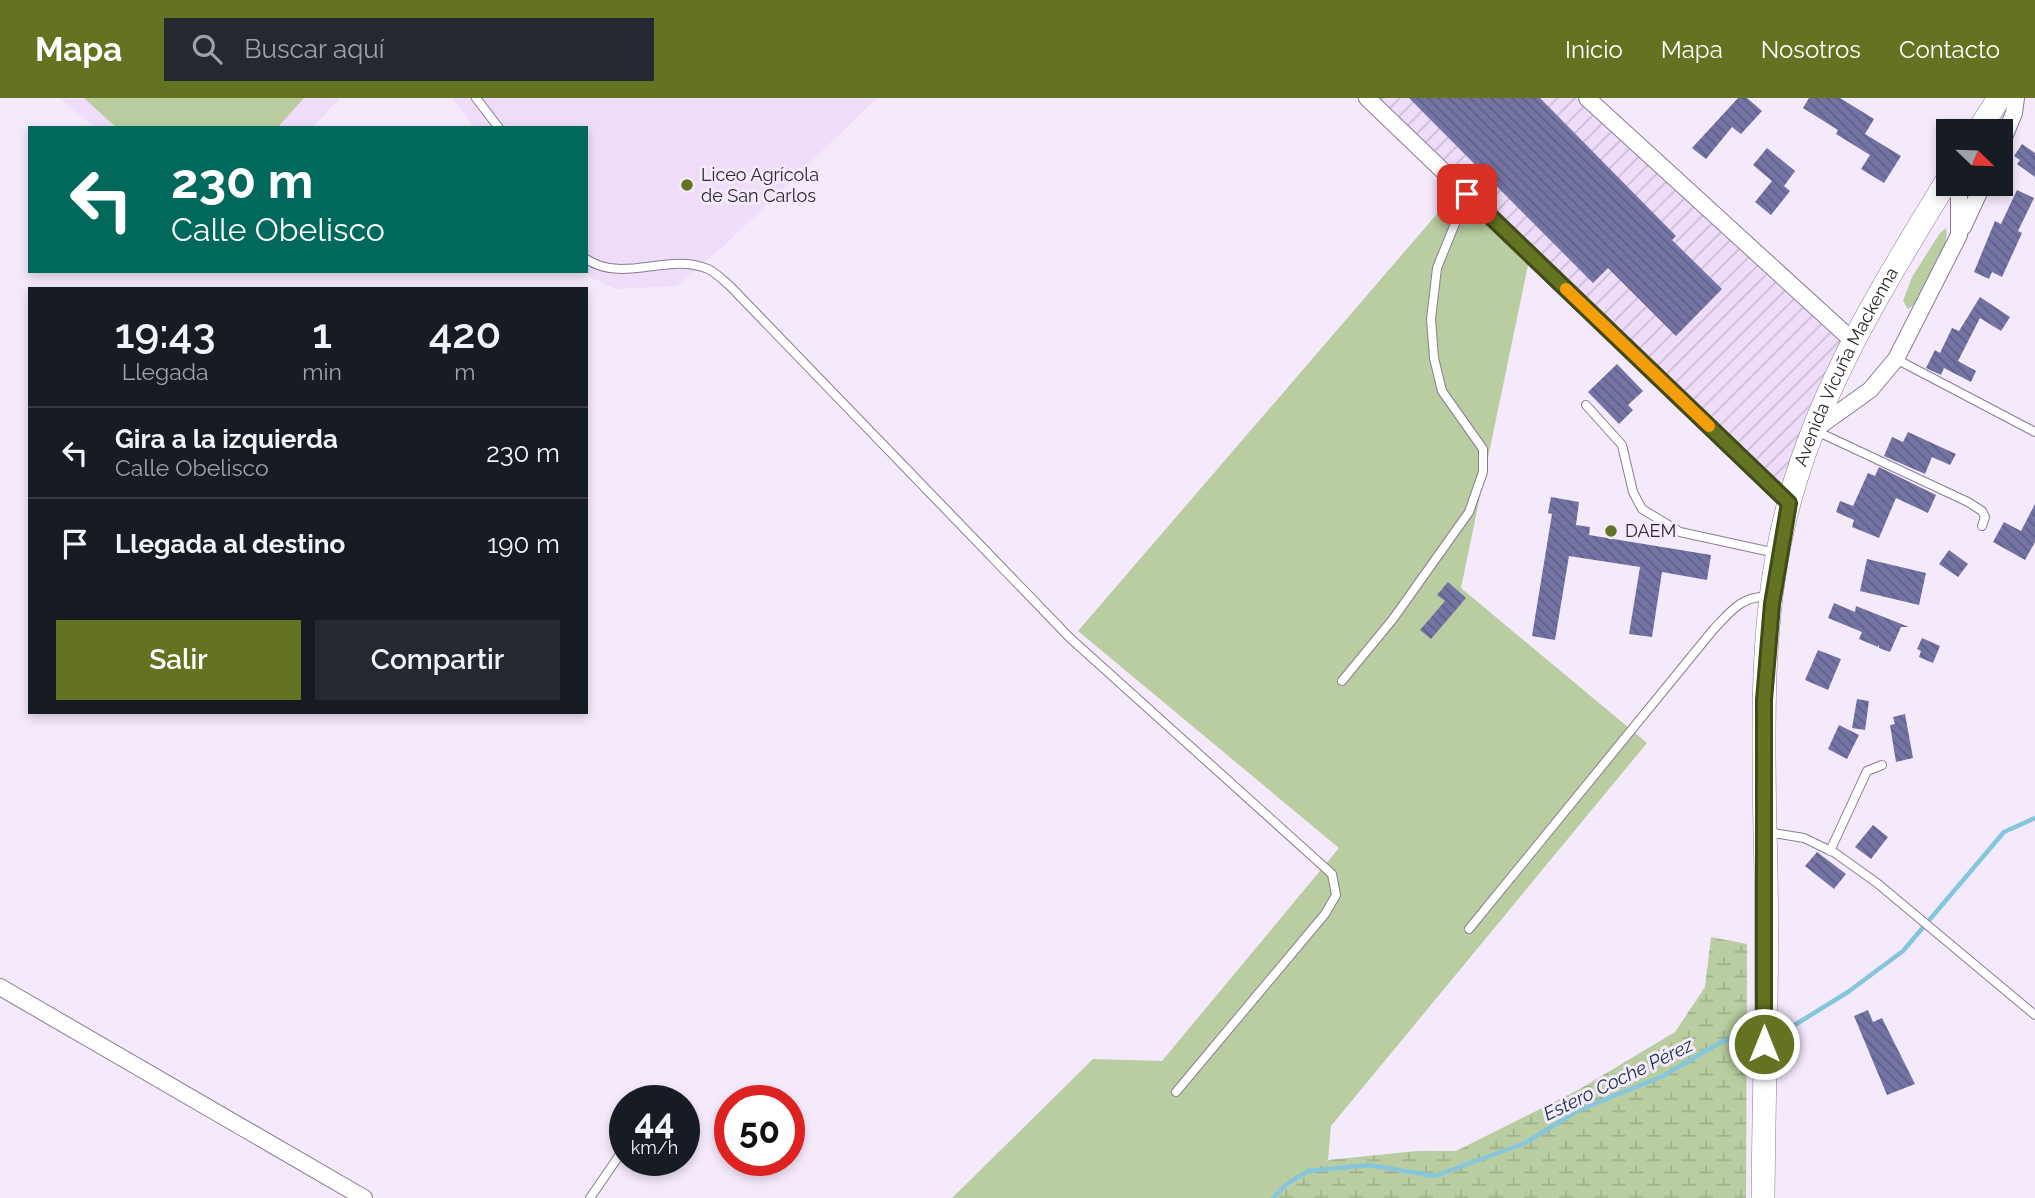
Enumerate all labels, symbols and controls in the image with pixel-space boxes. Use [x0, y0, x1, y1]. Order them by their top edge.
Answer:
search box [164, 18, 654, 81]
text: Mapa [35, 30, 122, 69]
icon: search [188, 30, 226, 68]
text: Buscar aquí [244, 34, 384, 64]
text: Inicio [1565, 35, 1623, 64]
text: Mapa [1661, 35, 1723, 64]
text: Nosotros [1761, 35, 1861, 64]
text: Contacto [1899, 35, 2000, 64]
north arrow [1936, 119, 2012, 196]
map controls [1936, 119, 2013, 196]
text: 230 m [171, 152, 313, 209]
icon: left [56, 154, 147, 245]
place label: Liceo Agrícola de San Carlos [701, 164, 819, 206]
pin [1437, 164, 1497, 224]
icon: arrive [1448, 175, 1486, 213]
marker: Liceo Agrícola de San Carlos [679, 177, 695, 193]
text: Calle Obelisco [171, 211, 385, 248]
street label: Avenida Vicuña Mackenna [1790, 263, 1902, 469]
text: 19:43 [115, 309, 215, 358]
text: 1 [312, 309, 332, 358]
text: 420 [429, 309, 501, 358]
text: Llegada [122, 358, 209, 385]
text: min [302, 358, 342, 385]
text: m [454, 358, 475, 385]
text: Gira a la izquierda [115, 424, 338, 454]
icon: left [56, 434, 94, 472]
text: 230 m [486, 438, 560, 468]
text: Calle Obelisco [115, 454, 269, 481]
place label: DAEM [1625, 520, 1676, 541]
marker: DAEM [1603, 523, 1619, 539]
icon: arrive [56, 525, 94, 563]
text: Llegada al destino [115, 529, 345, 559]
text: 190 m [487, 529, 560, 559]
button: Salir [56, 620, 301, 700]
button: Compartir [315, 620, 560, 700]
position arrow [1727, 1007, 1801, 1081]
water label: Estero Coche Pérez [1540, 1033, 1697, 1125]
speed limit sign: 50 [714, 1085, 805, 1176]
text: 44 [635, 1101, 674, 1142]
text: km/h [631, 1137, 678, 1158]

